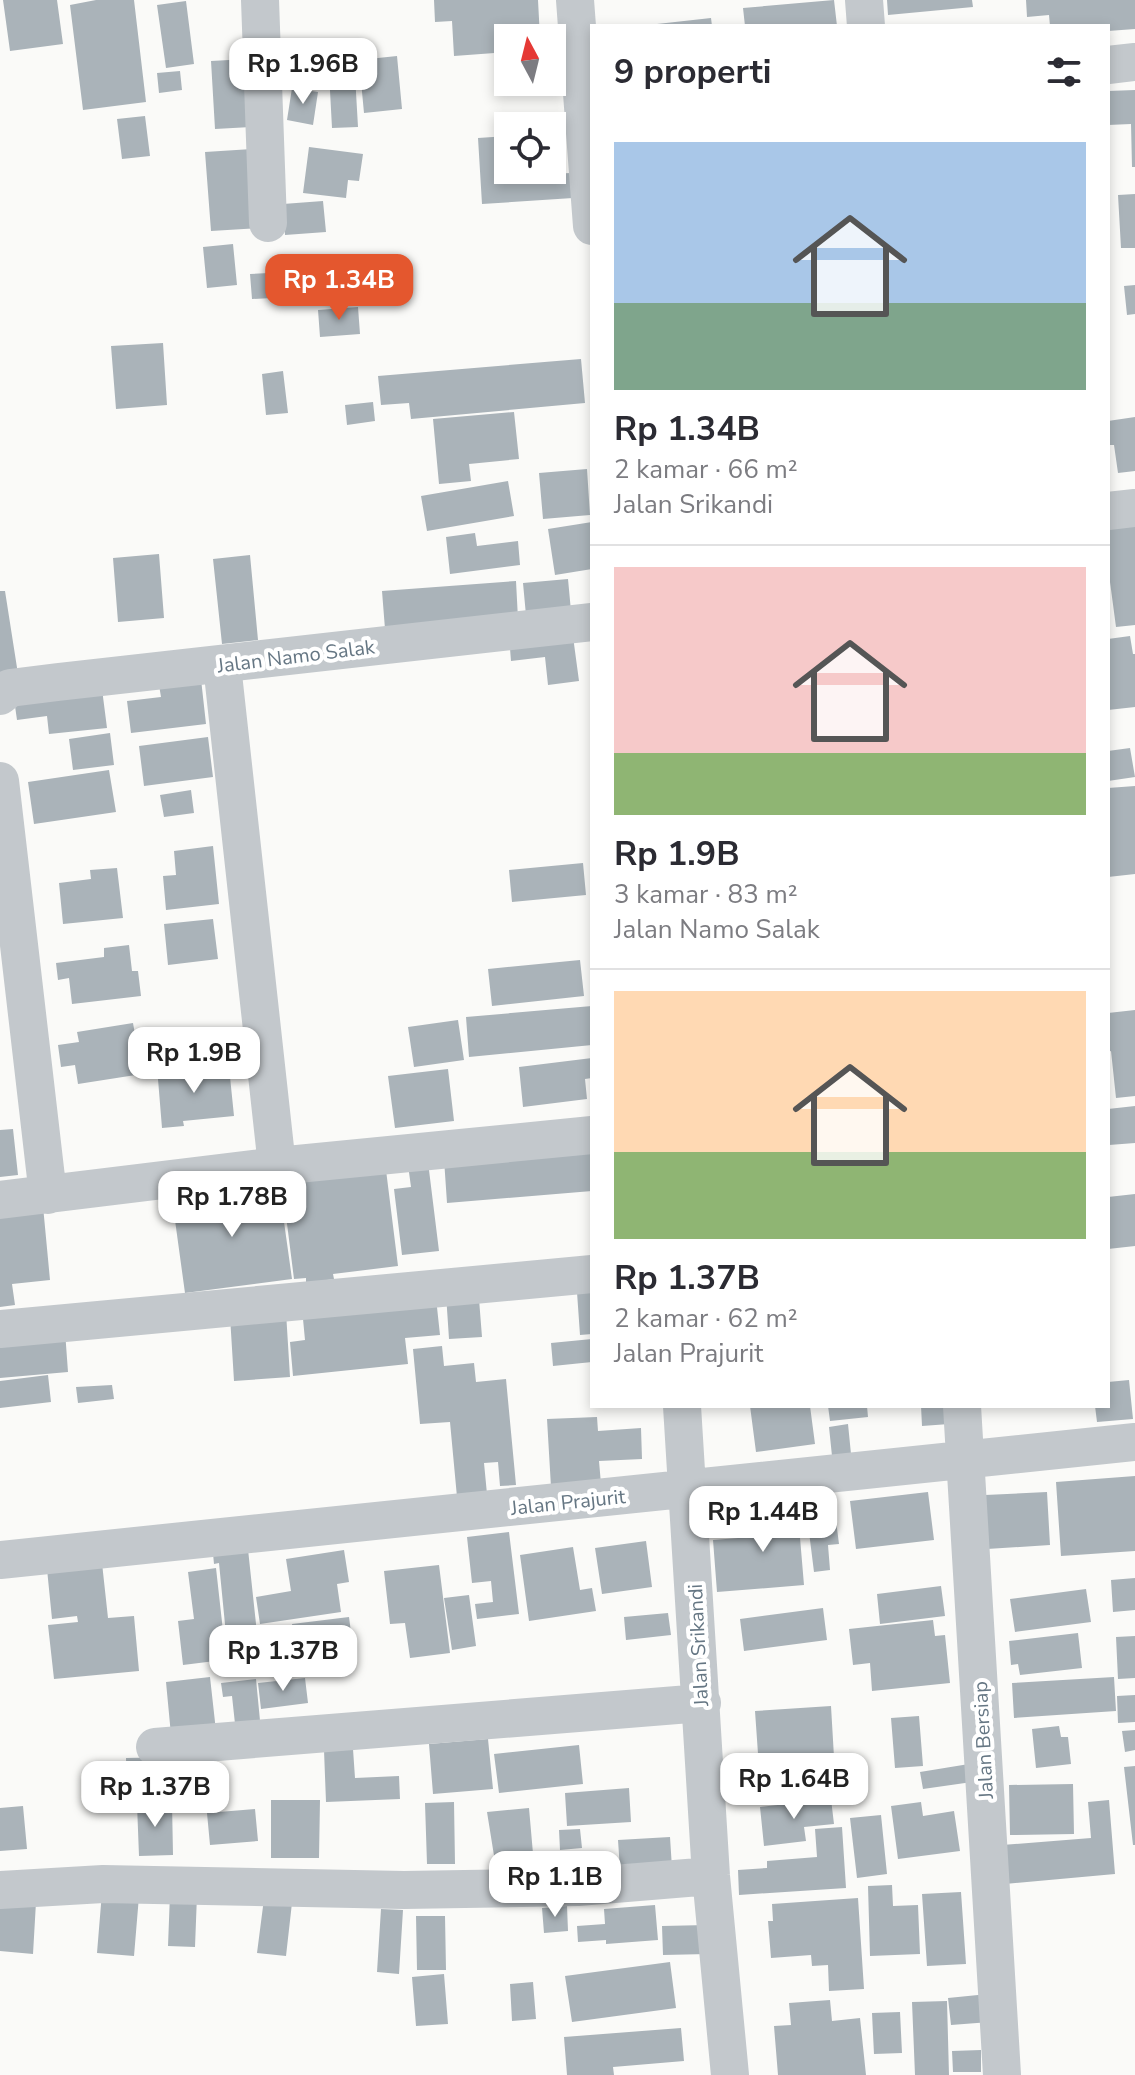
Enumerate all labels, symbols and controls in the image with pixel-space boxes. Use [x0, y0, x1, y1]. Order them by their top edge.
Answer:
north arrow [494, 24, 566, 96]
map controls [494, 24, 566, 184]
pin: Rp 1.96B [220, 38, 386, 106]
text: Rp 1.96B [247, 46, 359, 81]
text: 9 properti [614, 49, 771, 95]
icon: filters [1042, 50, 1086, 94]
button: locate [494, 112, 566, 184]
icon: home [778, 194, 922, 338]
pin: Rp 1.34B [256, 254, 422, 322]
text: Rp 1.34B [283, 262, 395, 297]
text: Rp 1.34B [614, 406, 760, 452]
text: 2 kamar · 66 m² [614, 452, 798, 487]
text: Jalan Srikandi [614, 487, 773, 522]
icon: home [778, 619, 922, 763]
street label: Jalan Namo Salak [215, 633, 377, 680]
text: Rp 1.9B [614, 831, 740, 877]
text: 3 kamar · 83 m² [614, 877, 798, 912]
text: Jalan Namo Salak [614, 912, 820, 947]
pin: Rp 1.9B [120, 1027, 268, 1095]
text: Rp 1.9B [146, 1035, 242, 1070]
icon: home [778, 1043, 922, 1187]
pin: Rp 1.78B [149, 1171, 315, 1239]
text: Rp 1.78B [176, 1179, 288, 1214]
text: Rp 1.37B [614, 1255, 760, 1301]
text: 2 kamar · 62 m² [614, 1301, 798, 1336]
text: Jalan Prajurit [614, 1336, 763, 1371]
street label: Jalan Prajurit [508, 1483, 628, 1522]
pin: Rp 1.44B [680, 1486, 846, 1554]
text: Rp 1.44B [707, 1494, 819, 1529]
street label: Jalan Srikandi [682, 1583, 715, 1708]
pin: Rp 1.37B [200, 1625, 366, 1693]
text: Rp 1.37B [227, 1633, 339, 1668]
street label: Jalan Bersiap [967, 1680, 1000, 1801]
pin: Rp 1.64B [711, 1753, 877, 1821]
pin: Rp 1.37B [72, 1761, 238, 1829]
text: Rp 1.64B [738, 1761, 850, 1796]
text: Rp 1.37B [99, 1769, 211, 1804]
pin: Rp 1.1B [481, 1851, 629, 1919]
text: Rp 1.1B [507, 1859, 603, 1894]

